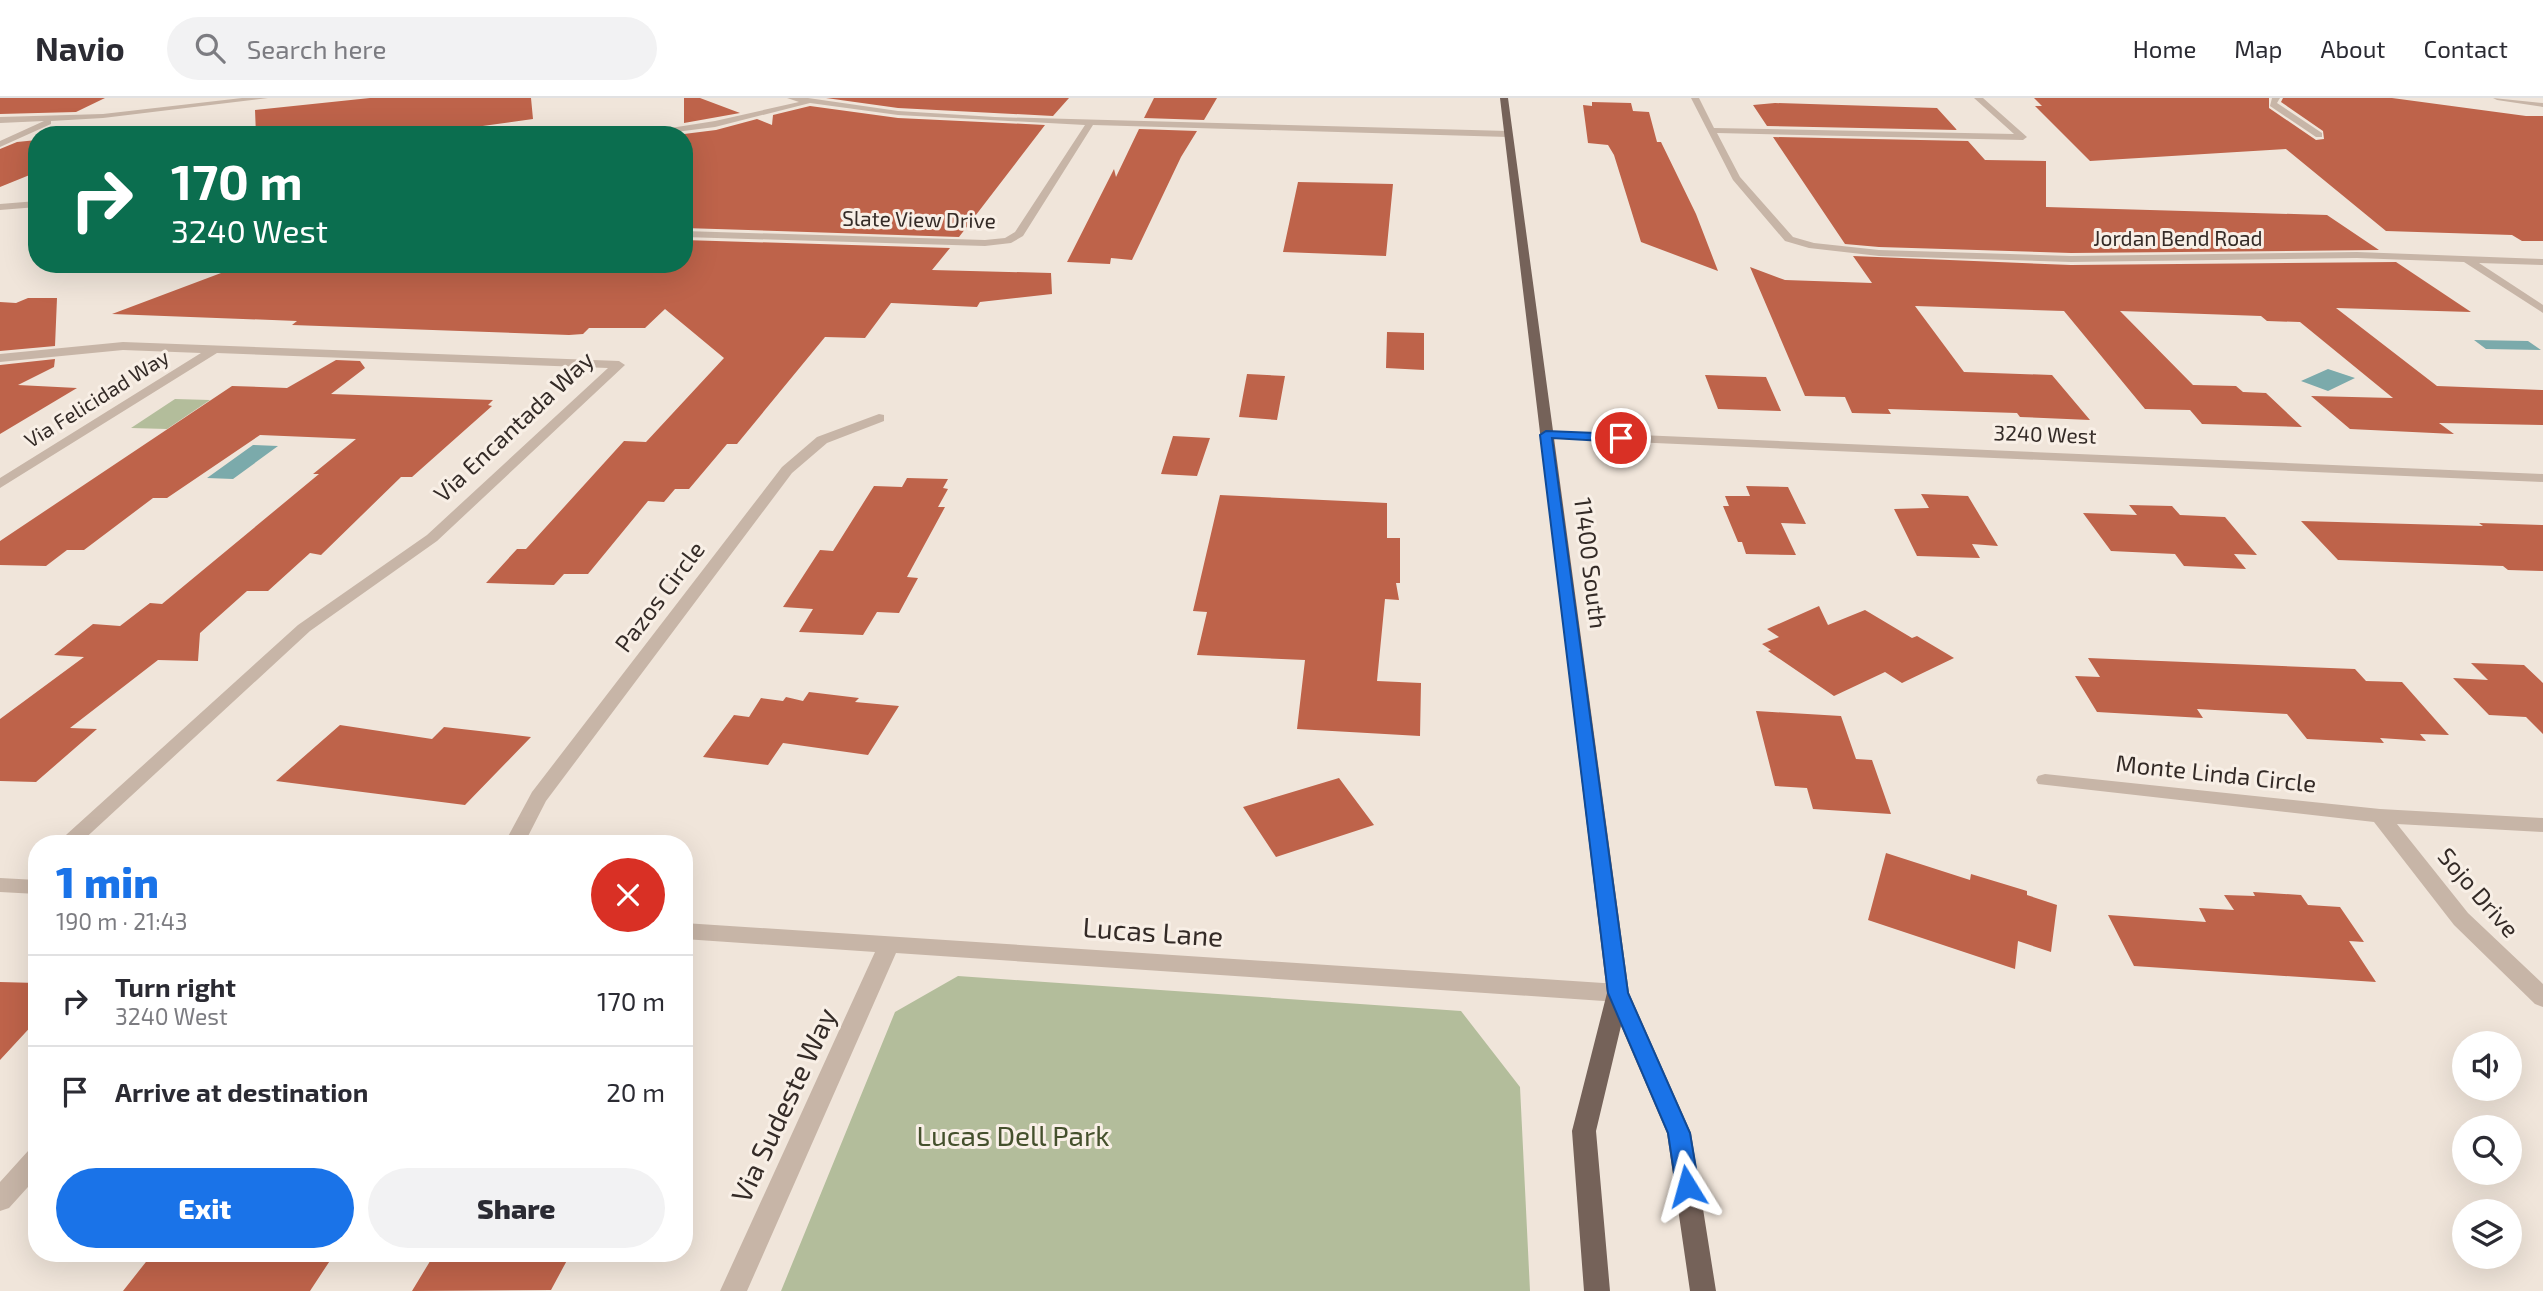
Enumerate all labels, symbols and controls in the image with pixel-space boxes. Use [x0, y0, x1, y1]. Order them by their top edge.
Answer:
search box [167, 17, 657, 80]
text: Navio [35, 28, 125, 68]
icon: search [191, 29, 229, 67]
text: Search here [247, 33, 386, 64]
text: Home [2133, 34, 2196, 63]
text: Map [2234, 34, 2282, 63]
text: About [2320, 34, 2386, 63]
text: Contact [2424, 34, 2508, 63]
text: 170 m [171, 151, 303, 210]
icon: right [56, 154, 147, 245]
street label: Slate View Drive [842, 205, 996, 232]
text: 3240 West [171, 211, 328, 249]
street label: Jordan Bend Road [2093, 225, 2263, 250]
street label: Via Felicidad Way [19, 343, 173, 452]
street label: Via Encantada Way [427, 344, 599, 507]
pin [1591, 408, 1651, 468]
icon: arrive [1602, 419, 1640, 457]
street label: 3240 West [1993, 419, 2097, 448]
street label: 11400 South [1569, 496, 1614, 630]
street label: Pazos Circle [608, 535, 710, 657]
street label: Monte Linda Circle [2115, 748, 2318, 797]
street label: Sojo Drive [2432, 841, 2526, 943]
text: 1 min [56, 856, 159, 906]
button: close [591, 858, 665, 932]
text: 190 m · 21:43 [56, 907, 188, 935]
street label: Lucas Lane [1082, 909, 1225, 953]
text: Turn right [115, 971, 236, 1002]
icon: right [56, 982, 94, 1020]
text: 170 m [597, 985, 665, 1016]
text: 3240 West [115, 1002, 228, 1030]
street label: Via Sudeste Way [723, 1002, 843, 1207]
map controls [2452, 1031, 2522, 1269]
button: sound [2452, 1031, 2522, 1101]
icon: arrive [56, 1073, 94, 1111]
text: Arrive at destination [115, 1076, 368, 1107]
text: 20 m [606, 1076, 665, 1107]
button: search [2452, 1115, 2522, 1185]
park label: Lucas Dell Park [917, 1118, 1109, 1152]
position arrow [1650, 1149, 1724, 1223]
button: Exit [56, 1168, 354, 1248]
button: Share [368, 1168, 665, 1248]
button: layers [2452, 1199, 2522, 1269]

